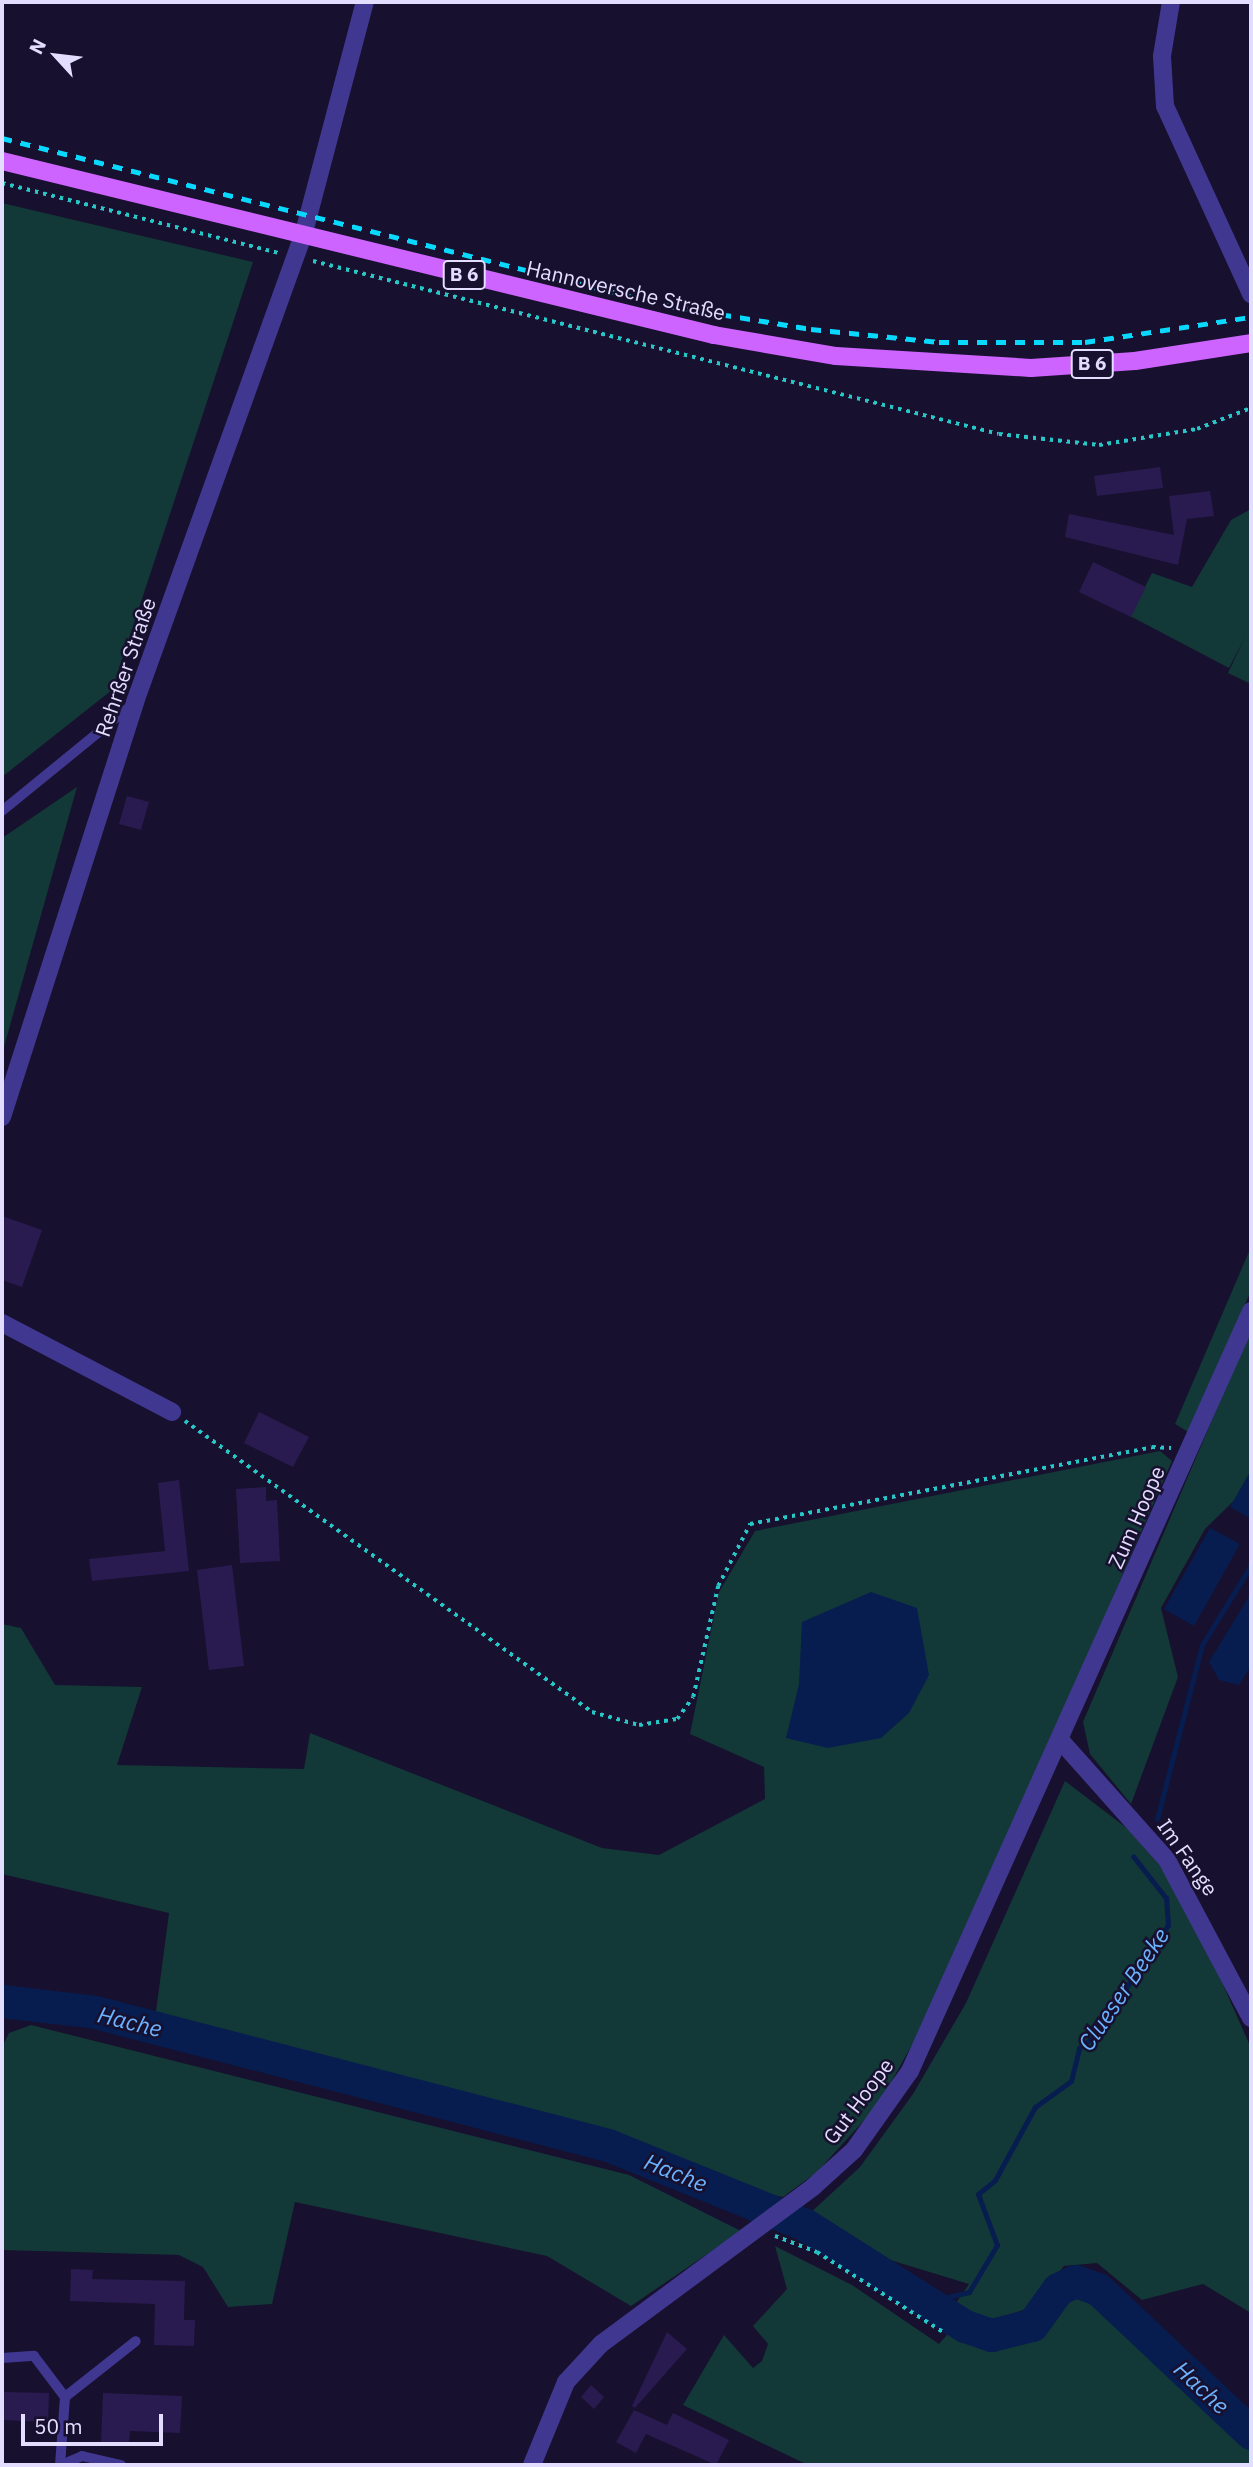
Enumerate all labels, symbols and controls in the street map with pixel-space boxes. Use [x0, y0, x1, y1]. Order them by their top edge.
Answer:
north arrow [21, 21, 91, 91]
text: N [23, 35, 51, 58]
street label: Hannoversche Straße [524, 255, 728, 325]
road number: B 6 [441, 260, 487, 290]
road number: B 6 [1069, 348, 1115, 380]
street label: Rehrßer Straße [89, 594, 161, 740]
street label: Zum Hoope [1102, 1462, 1170, 1572]
street label: Im Fange [1152, 1814, 1224, 1900]
water label: Clueser Beeke [1072, 1922, 1174, 2056]
water label: Hache [95, 2000, 165, 2042]
street label: Gut Hoope [818, 2053, 898, 2149]
water label: Hache [641, 2147, 711, 2197]
water label: Hache [1169, 2355, 1235, 2419]
scale bar [24, 2400, 166, 2444]
text: 50 m [34, 2412, 83, 2440]

